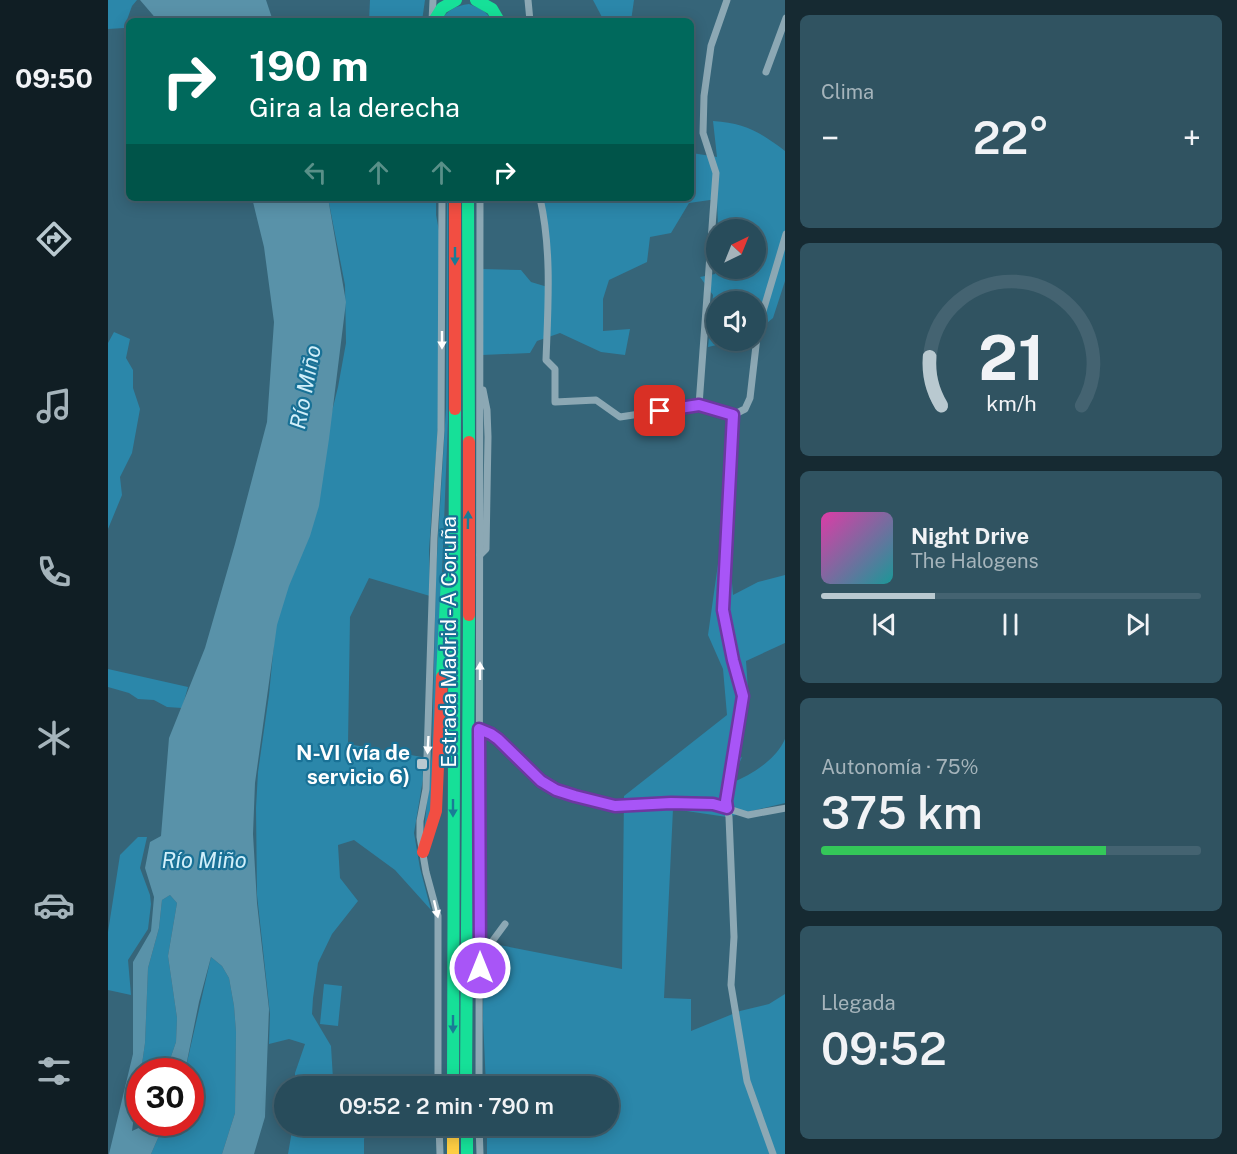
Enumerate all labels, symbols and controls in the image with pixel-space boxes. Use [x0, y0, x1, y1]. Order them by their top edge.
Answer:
text: 190 m [249, 41, 369, 90]
icon: right [150, 42, 228, 120]
text: 09:50 [15, 62, 93, 94]
text: Clima [821, 80, 874, 104]
text: Gira a la derecha [249, 91, 460, 123]
text: 22° [973, 111, 1049, 164]
text: − [821, 119, 839, 157]
text: + [1183, 119, 1201, 157]
icon: left [299, 156, 332, 189]
icon: ahead [362, 156, 395, 189]
icon: ahead [425, 156, 458, 189]
icon: right [488, 156, 521, 189]
icon: directions [33, 218, 75, 260]
north arrow [706, 219, 766, 279]
map controls [706, 219, 766, 351]
one-way arrow [450, 247, 460, 266]
button: sound [706, 291, 766, 351]
text: 21 [978, 321, 1044, 394]
one-way arrow [437, 331, 447, 350]
water label: Río Miño [284, 343, 326, 431]
icon: music [33, 385, 75, 427]
pin [634, 385, 685, 436]
text: km/h [986, 392, 1036, 417]
icon: arrive [643, 394, 676, 427]
one-way arrow [463, 510, 473, 529]
street label: Estrada Madrid - A Coruña [436, 516, 461, 768]
text: Night Drive [911, 523, 1029, 549]
text: The Halogens [911, 549, 1039, 573]
icon: phone [33, 551, 75, 593]
icon: previous [868, 608, 901, 641]
icon: pause [994, 608, 1027, 641]
icon: next [1121, 608, 1154, 641]
one-way arrow [475, 661, 485, 680]
icon: climate [33, 717, 75, 759]
one-way arrow [424, 736, 433, 755]
place label: N-VI (vía de servicio 6) [296, 740, 410, 789]
text: Autonomía · 75% [821, 755, 979, 779]
marker: N-VI (vía de servicio 6) [415, 757, 429, 771]
text: 375 km [821, 786, 983, 839]
one-way arrow [448, 799, 458, 818]
water label: Río Miño [161, 847, 247, 873]
icon: car [33, 884, 75, 926]
one-way arrow [432, 900, 441, 919]
position arrow [448, 936, 512, 1000]
text: Llegada [821, 991, 896, 1015]
one-way arrow [448, 1015, 458, 1034]
text: 09:52 [821, 1022, 947, 1075]
icon: filters [33, 1050, 75, 1092]
speed limit sign: 30 [126, 1058, 204, 1136]
text: 09:52 · 2 min · 790 m [339, 1093, 554, 1119]

